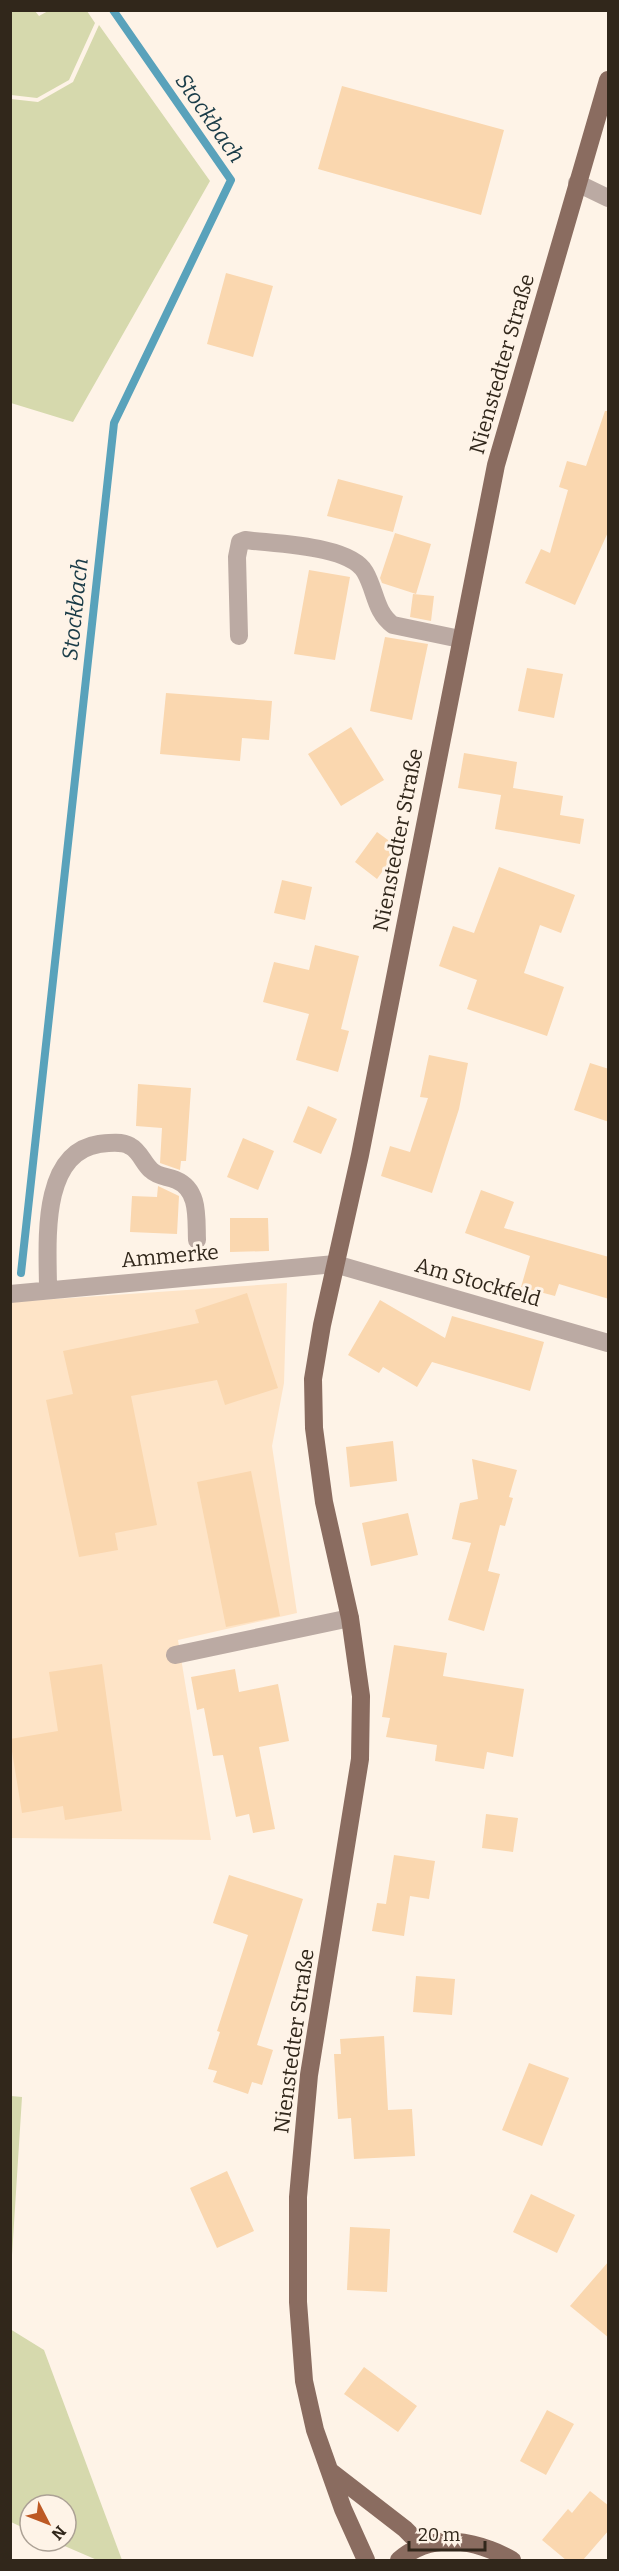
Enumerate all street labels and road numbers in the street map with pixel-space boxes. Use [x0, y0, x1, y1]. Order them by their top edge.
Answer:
street label: Nienstedter Straße [464, 271, 540, 457]
street label: Nienstedter Straße [367, 746, 429, 934]
street label: Ammerke [120, 1239, 220, 1273]
street label: Am Stockfeld [412, 1252, 544, 1312]
street label: Nienstedter Straße [268, 1947, 320, 2135]

